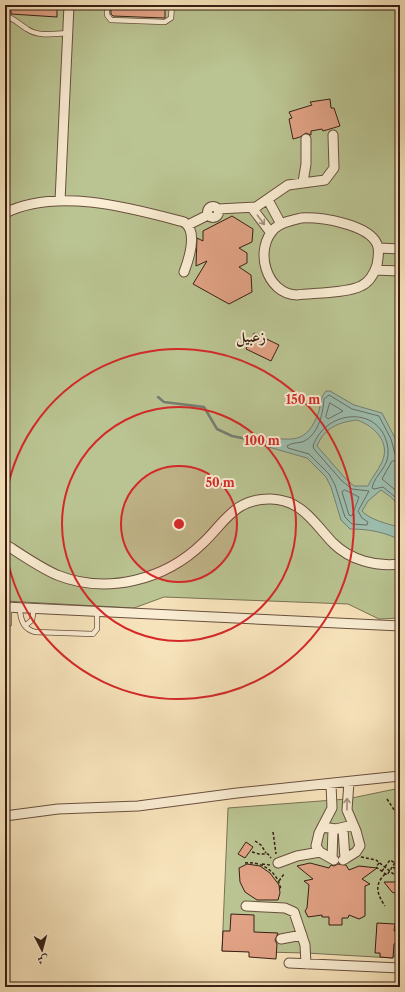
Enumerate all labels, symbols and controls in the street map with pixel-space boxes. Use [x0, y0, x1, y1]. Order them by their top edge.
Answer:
one-way arrow [257, 215, 266, 226]
district label: زعبيل [236, 327, 266, 348]
text: 150 m [286, 392, 320, 407]
text: 100 m [244, 433, 280, 448]
text: 50 m [205, 475, 235, 490]
centre of rings [172, 517, 186, 531]
one-way arrow [343, 798, 351, 811]
north arrow [22, 930, 62, 970]
text: ش [37, 952, 49, 967]

